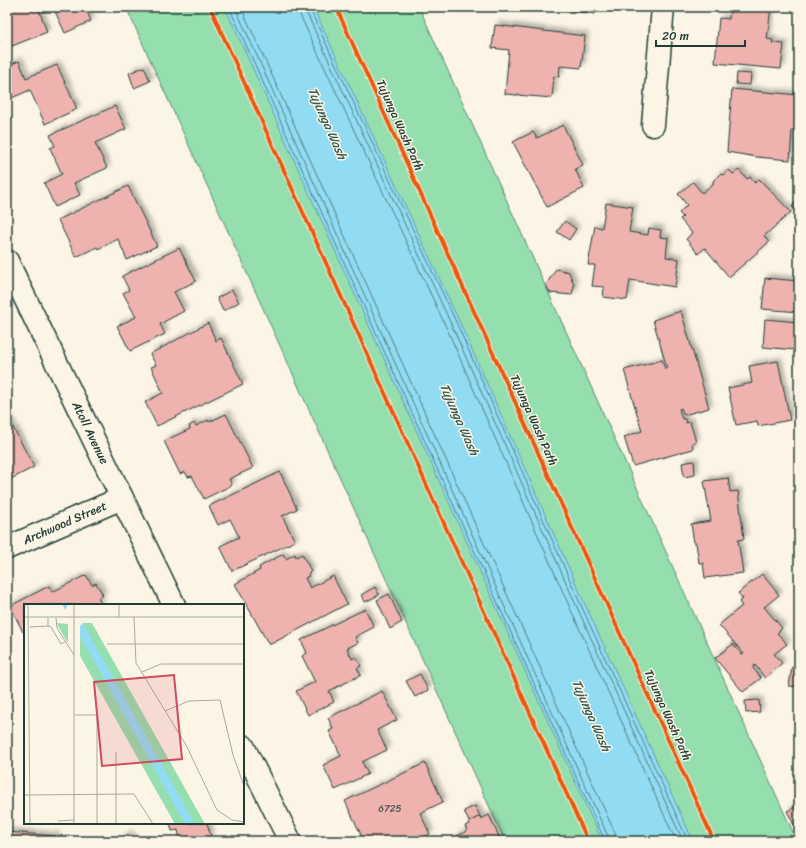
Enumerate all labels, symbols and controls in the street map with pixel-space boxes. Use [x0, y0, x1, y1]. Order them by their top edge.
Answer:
scale bar [656, 22, 745, 48]
text: 20 m [662, 25, 689, 47]
street label: Tujunga Wash Path [370, 76, 430, 174]
water label: Tujunga Wash [301, 83, 354, 164]
street label: Tujunga Wash Path [504, 371, 564, 469]
water label: Tujunga Wash [433, 379, 486, 460]
street label: Atoll Avenue [65, 397, 115, 468]
street label: Archwood Street [18, 495, 110, 551]
inset map [24, 604, 244, 824]
street label: Tujunga Wash Path [638, 666, 698, 764]
water label: Tujunga Wash [565, 675, 618, 756]
house number: 6725 [378, 800, 402, 818]

